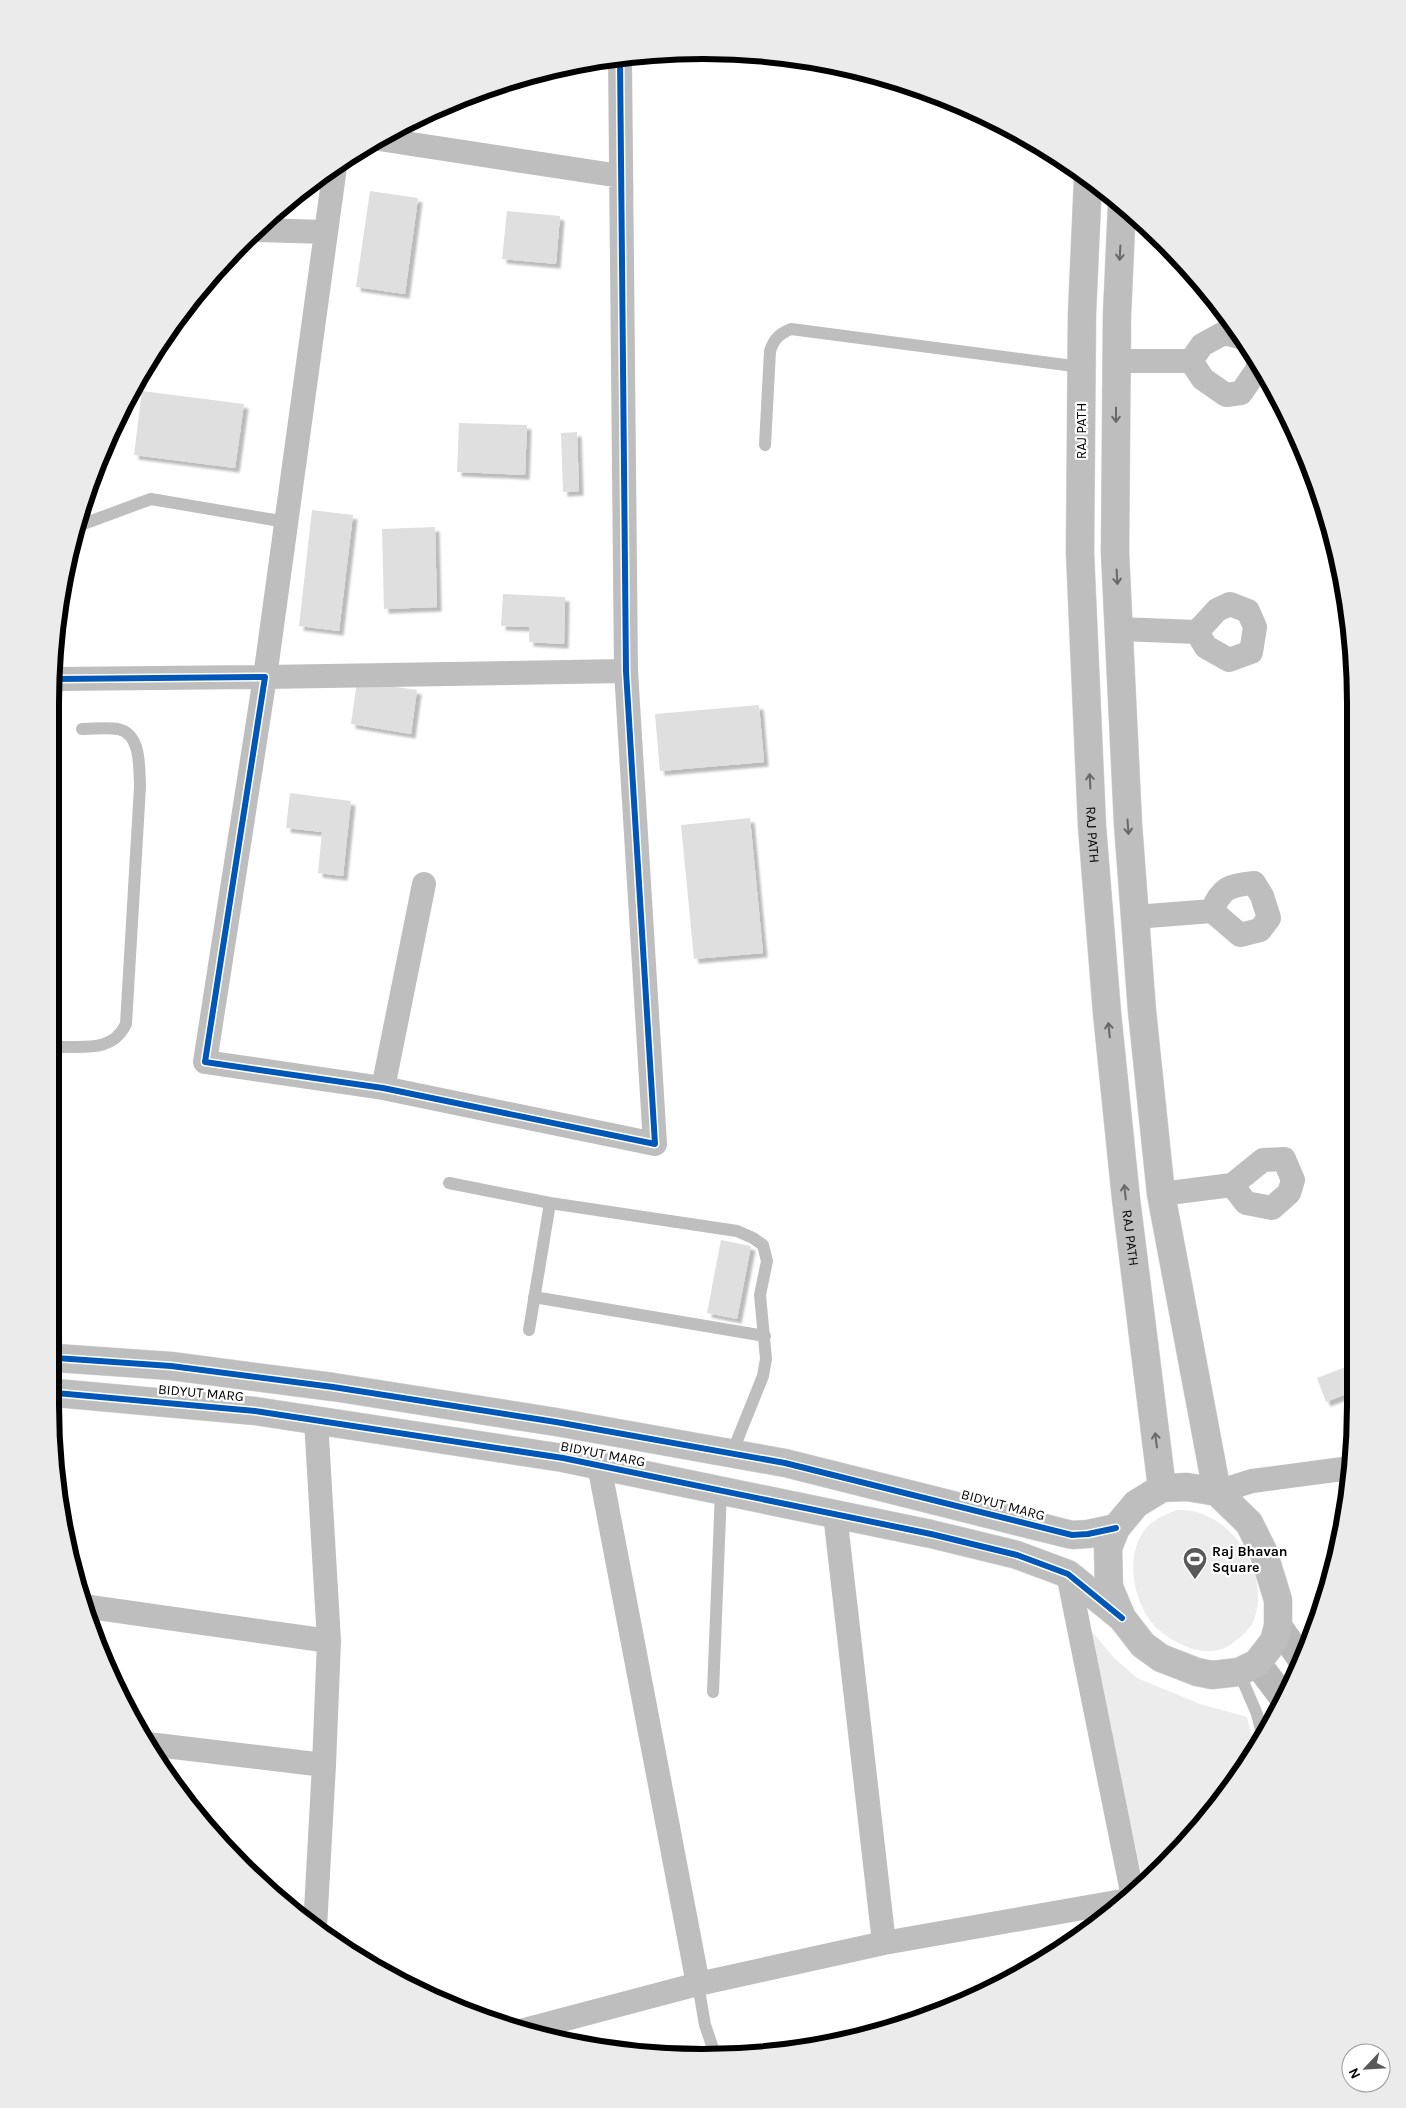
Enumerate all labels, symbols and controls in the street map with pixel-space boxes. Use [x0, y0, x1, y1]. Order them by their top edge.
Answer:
one-way arrow [1115, 244, 1124, 260]
street label: RAJ PATH [1073, 403, 1090, 459]
one-way arrow [1111, 406, 1121, 423]
one-way arrow [1112, 569, 1121, 585]
one-way arrow [1086, 773, 1095, 789]
street label: RAJ PATH [1083, 806, 1103, 863]
one-way arrow [1124, 819, 1133, 835]
one-way arrow [1104, 1022, 1114, 1038]
one-way arrow [1120, 1184, 1130, 1200]
street label: RAJ PATH [1119, 1209, 1143, 1267]
street label: BIDYUT MARG [157, 1381, 245, 1405]
one-way arrow [1151, 1432, 1161, 1448]
street label: BIDYUT MARG [559, 1437, 647, 1471]
street label: BIDYUT MARG [959, 1486, 1047, 1524]
place label: Raj Bhavan Square [1212, 1543, 1288, 1576]
sports icon: Raj Bhavan Square [1182, 1546, 1208, 1580]
north arrow [1341, 2043, 1391, 2093]
text: N [1345, 2065, 1364, 2081]

